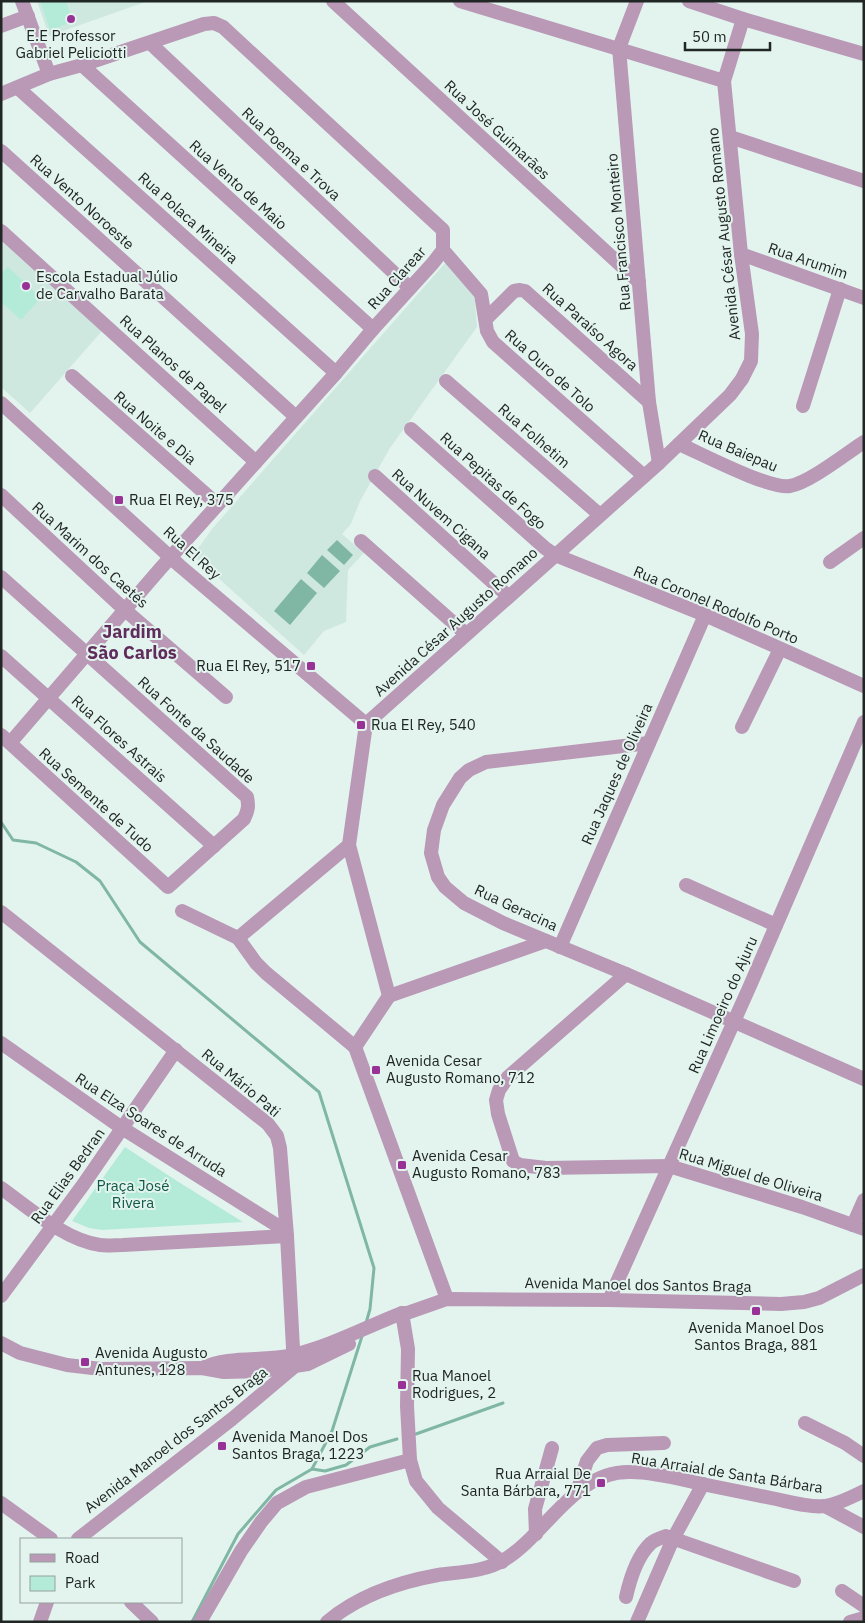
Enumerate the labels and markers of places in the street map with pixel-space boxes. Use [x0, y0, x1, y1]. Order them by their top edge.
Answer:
marker: E.E Professor Gabriel Peliciotti [65, 13, 77, 25]
place label: E.E Professor Gabriel Peliciotti [16, 26, 126, 62]
place label: Escola Estadual Júlio de Carvalho Barata [36, 267, 178, 303]
marker: Escola Estadual Júlio de Carvalho Barata [20, 280, 32, 292]
place label: Rua El Rey, 375 [129, 490, 234, 509]
marker: Rua El Rey, 375 [113, 494, 125, 506]
place label: Rua El Rey, 517 [196, 656, 301, 675]
marker: Rua El Rey, 517 [305, 660, 317, 672]
place label: Rua El Rey, 540 [371, 715, 476, 734]
marker: Rua El Rey, 540 [355, 719, 367, 731]
place label: Avenida Cesar Augusto Romano, 712 [386, 1051, 535, 1087]
marker: Avenida Cesar Augusto Romano, 712 [370, 1064, 382, 1076]
place label: Avenida Cesar Augusto Romano, 783 [412, 1146, 561, 1182]
marker: Avenida Cesar Augusto Romano, 783 [396, 1159, 408, 1171]
marker: Avenida Manoel Dos Santos Braga, 881 [750, 1305, 762, 1317]
place label: Avenida Manoel Dos Santos Braga, 881 [688, 1318, 824, 1354]
place label: Avenida Augusto Antunes, 128 [95, 1343, 208, 1379]
marker: Avenida Augusto Antunes, 128 [79, 1356, 91, 1368]
place label: Rua Manoel Rodrigues, 2 [412, 1366, 496, 1402]
marker: Rua Manoel Rodrigues, 2 [396, 1379, 408, 1391]
place label: Avenida Manoel Dos Santos Braga, 1223 [232, 1427, 368, 1463]
marker: Avenida Manoel Dos Santos Braga, 1223 [216, 1440, 228, 1452]
place label: Rua Arraial De Santa Bárbara, 771 [461, 1464, 591, 1500]
marker: Rua Arraial De Santa Bárbara, 771 [595, 1477, 607, 1489]

